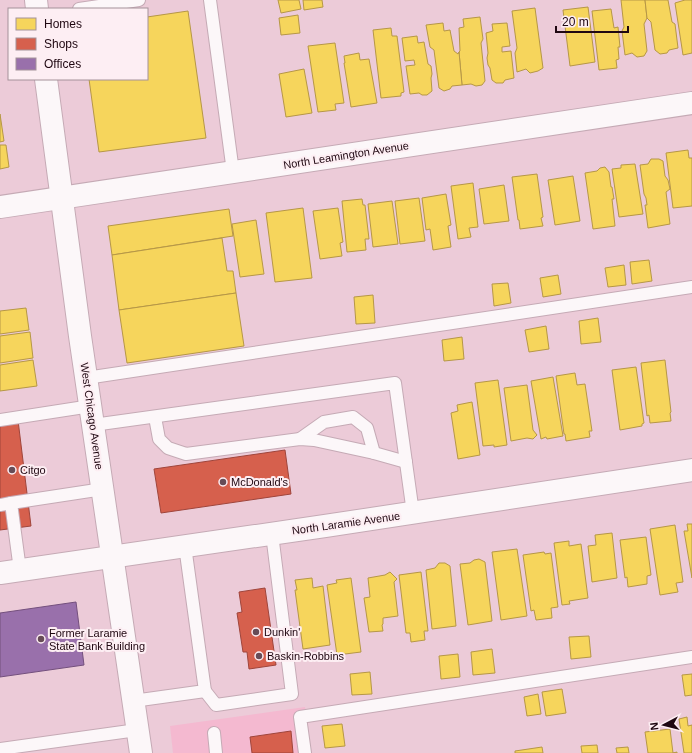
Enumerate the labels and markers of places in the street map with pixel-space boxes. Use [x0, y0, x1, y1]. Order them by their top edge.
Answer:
place label: Citgo [20, 464, 46, 476]
marker: Citgo [7, 465, 17, 475]
place label: McDonald's [231, 476, 289, 488]
marker: McDonald's [218, 477, 228, 487]
place label: Dunkin' [264, 626, 300, 638]
place label: Former Laramie State Bank Building [49, 627, 145, 652]
marker: Dunkin' [251, 627, 261, 637]
marker: Former Laramie State Bank Building [36, 634, 46, 644]
place label: Baskin-Robbins [267, 650, 345, 662]
marker: Baskin-Robbins [254, 651, 264, 661]

